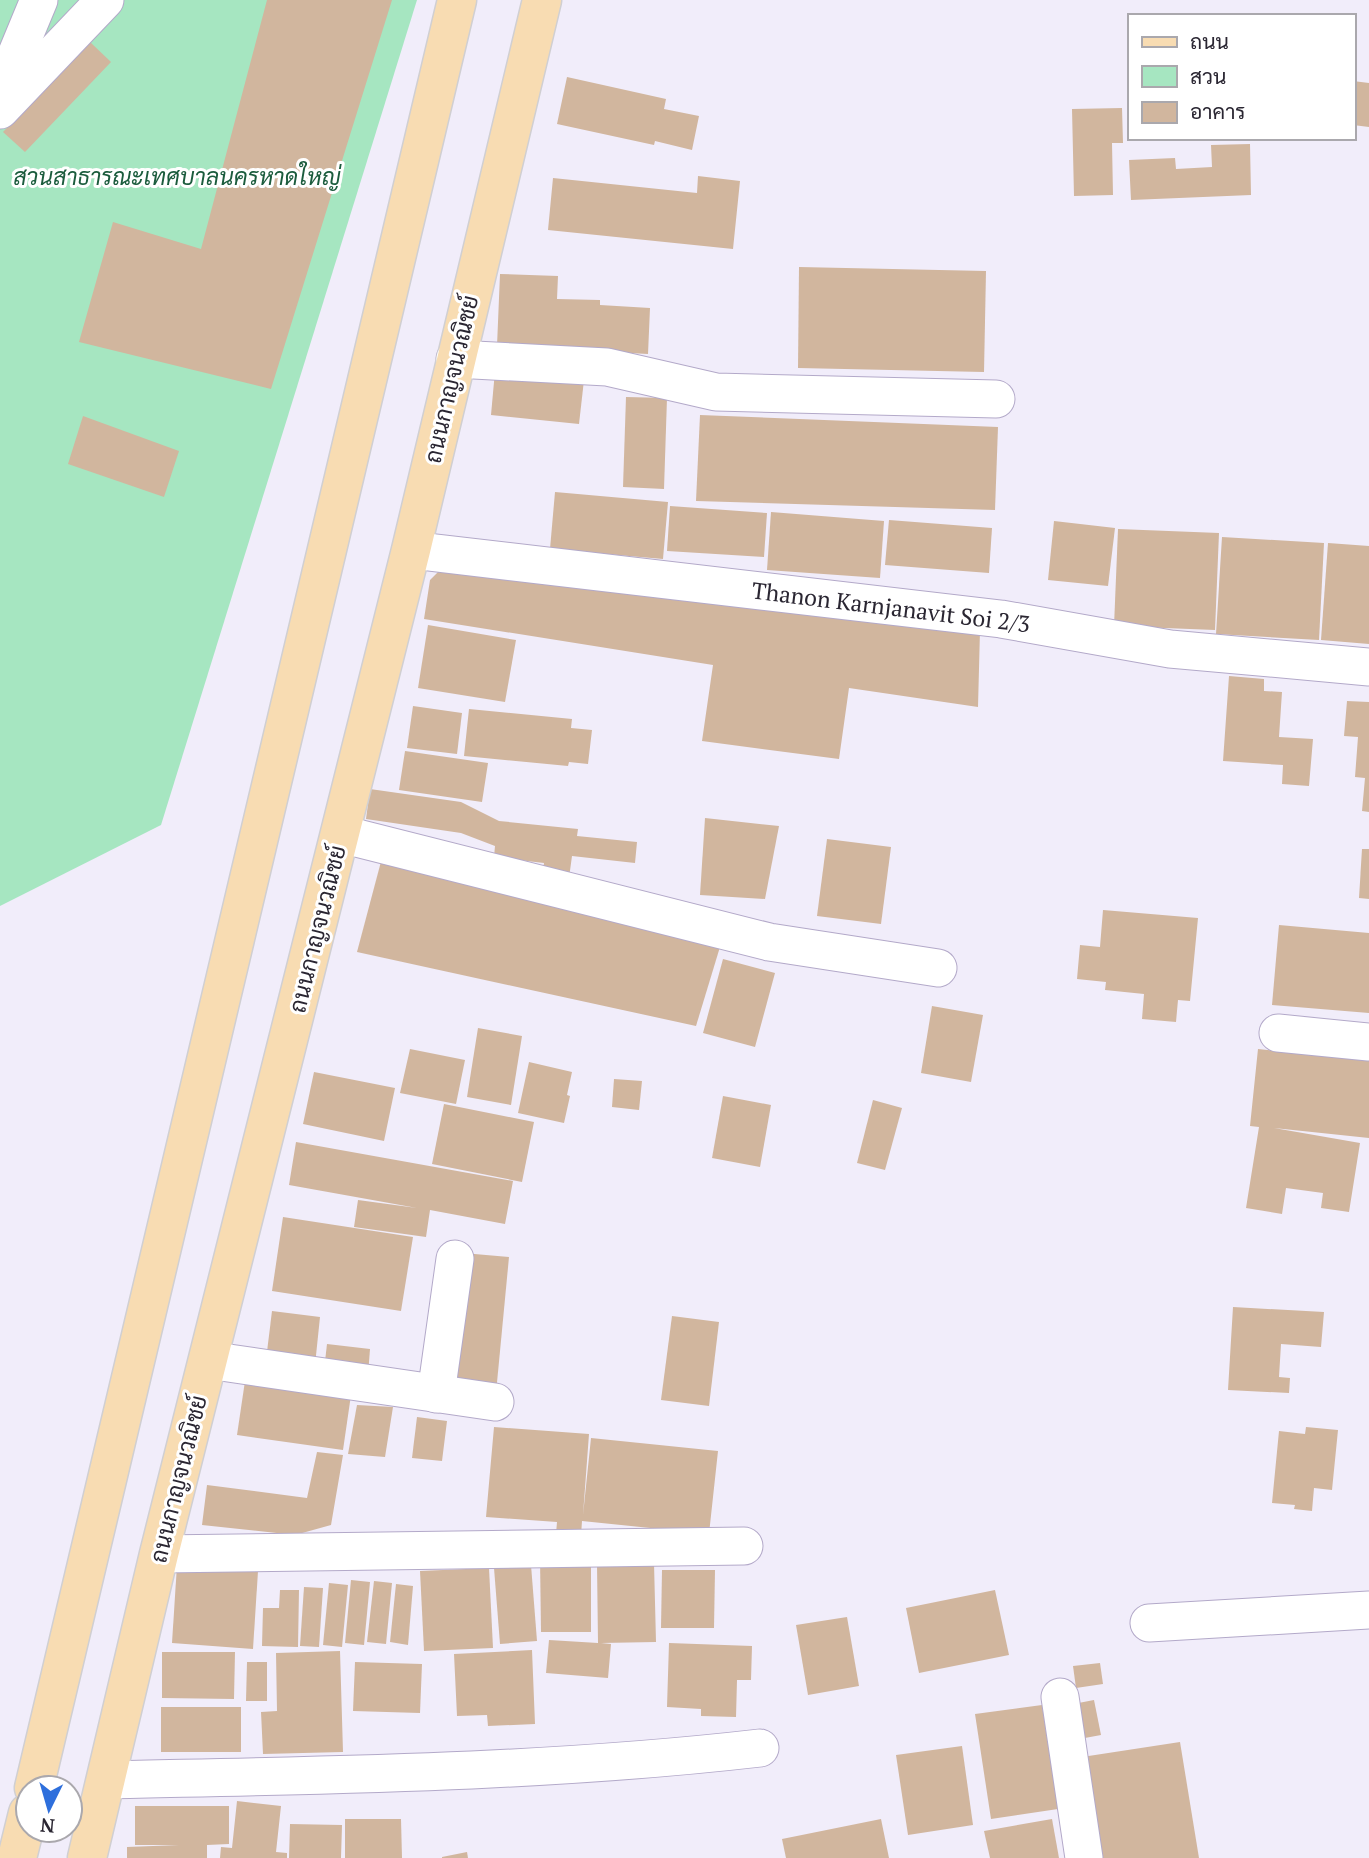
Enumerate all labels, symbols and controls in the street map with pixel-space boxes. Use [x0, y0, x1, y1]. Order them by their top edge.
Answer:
legend [1128, 14, 1355, 140]
text: ถนน [1190, 27, 1229, 55]
text: สวน [1190, 62, 1226, 90]
text: อาคาร [1190, 97, 1246, 125]
park label: สวนสาธารณะเทศบาลนครหาดใหญ่ [13, 161, 342, 192]
street label: ถนนกาญจนวณิชย์ [417, 292, 485, 466]
street label: Thanon Karnjanavit Soi 2/3 [750, 575, 1032, 639]
street label: ถนนกาญจนวณิชย์ [281, 842, 353, 1016]
street label: ถนนกาญจนวณิชย์ [142, 1392, 214, 1566]
north arrow [14, 1774, 84, 1844]
text: N [39, 1813, 56, 1840]

